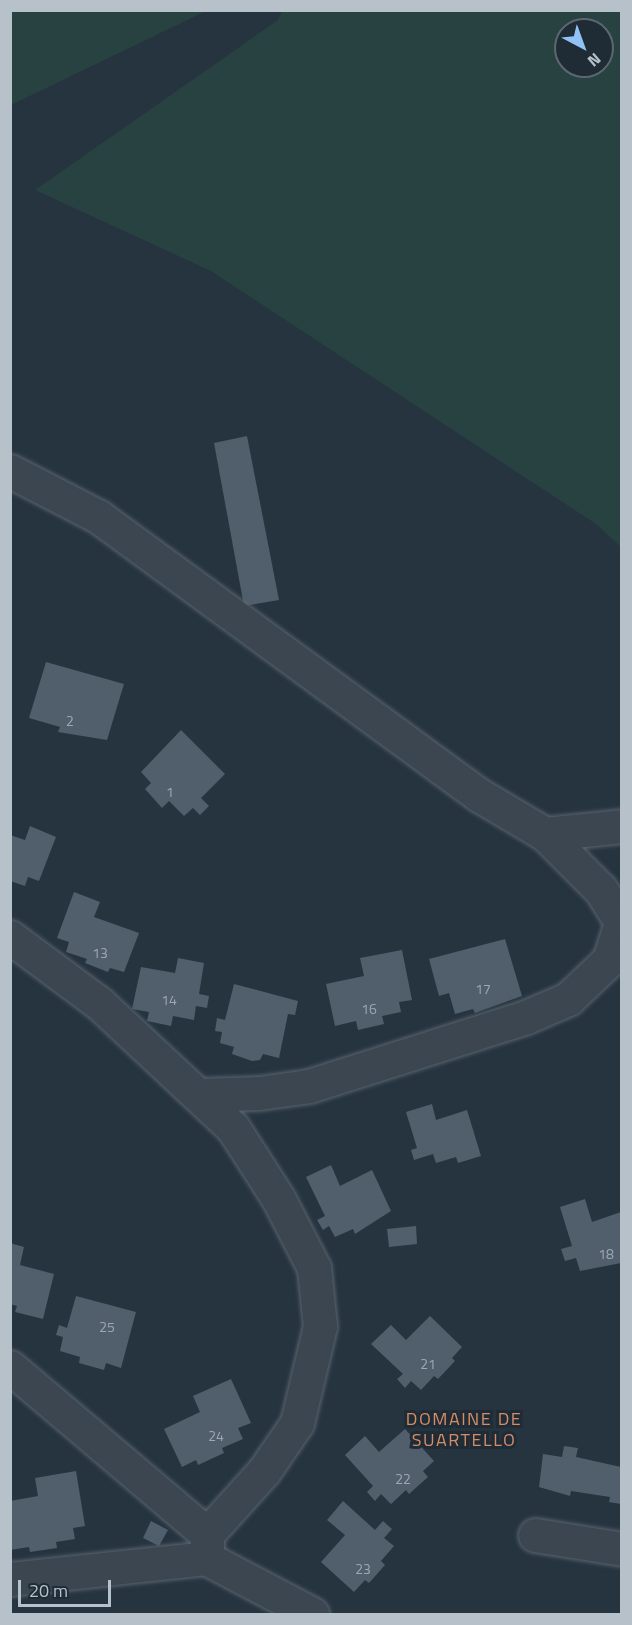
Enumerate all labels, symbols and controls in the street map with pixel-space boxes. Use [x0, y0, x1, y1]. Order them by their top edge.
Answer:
north arrow [554, 18, 614, 78]
text: N [582, 47, 607, 73]
house number: 2 [66, 713, 74, 729]
house number: 1 [166, 784, 174, 800]
house number: 13 [92, 945, 108, 961]
house number: 17 [475, 981, 491, 997]
house number: 14 [161, 992, 177, 1008]
house number: 16 [361, 1001, 377, 1017]
house number: 18 [598, 1246, 614, 1262]
house number: 25 [99, 1319, 115, 1335]
house number: 21 [420, 1356, 436, 1372]
district label: DOMAINE DE SUARTELLO [406, 1409, 522, 1452]
house number: 24 [208, 1428, 224, 1444]
house number: 22 [395, 1471, 411, 1487]
house number: 23 [355, 1561, 371, 1577]
scale bar [21, 1568, 114, 1606]
text: 20 m [29, 1577, 68, 1604]

